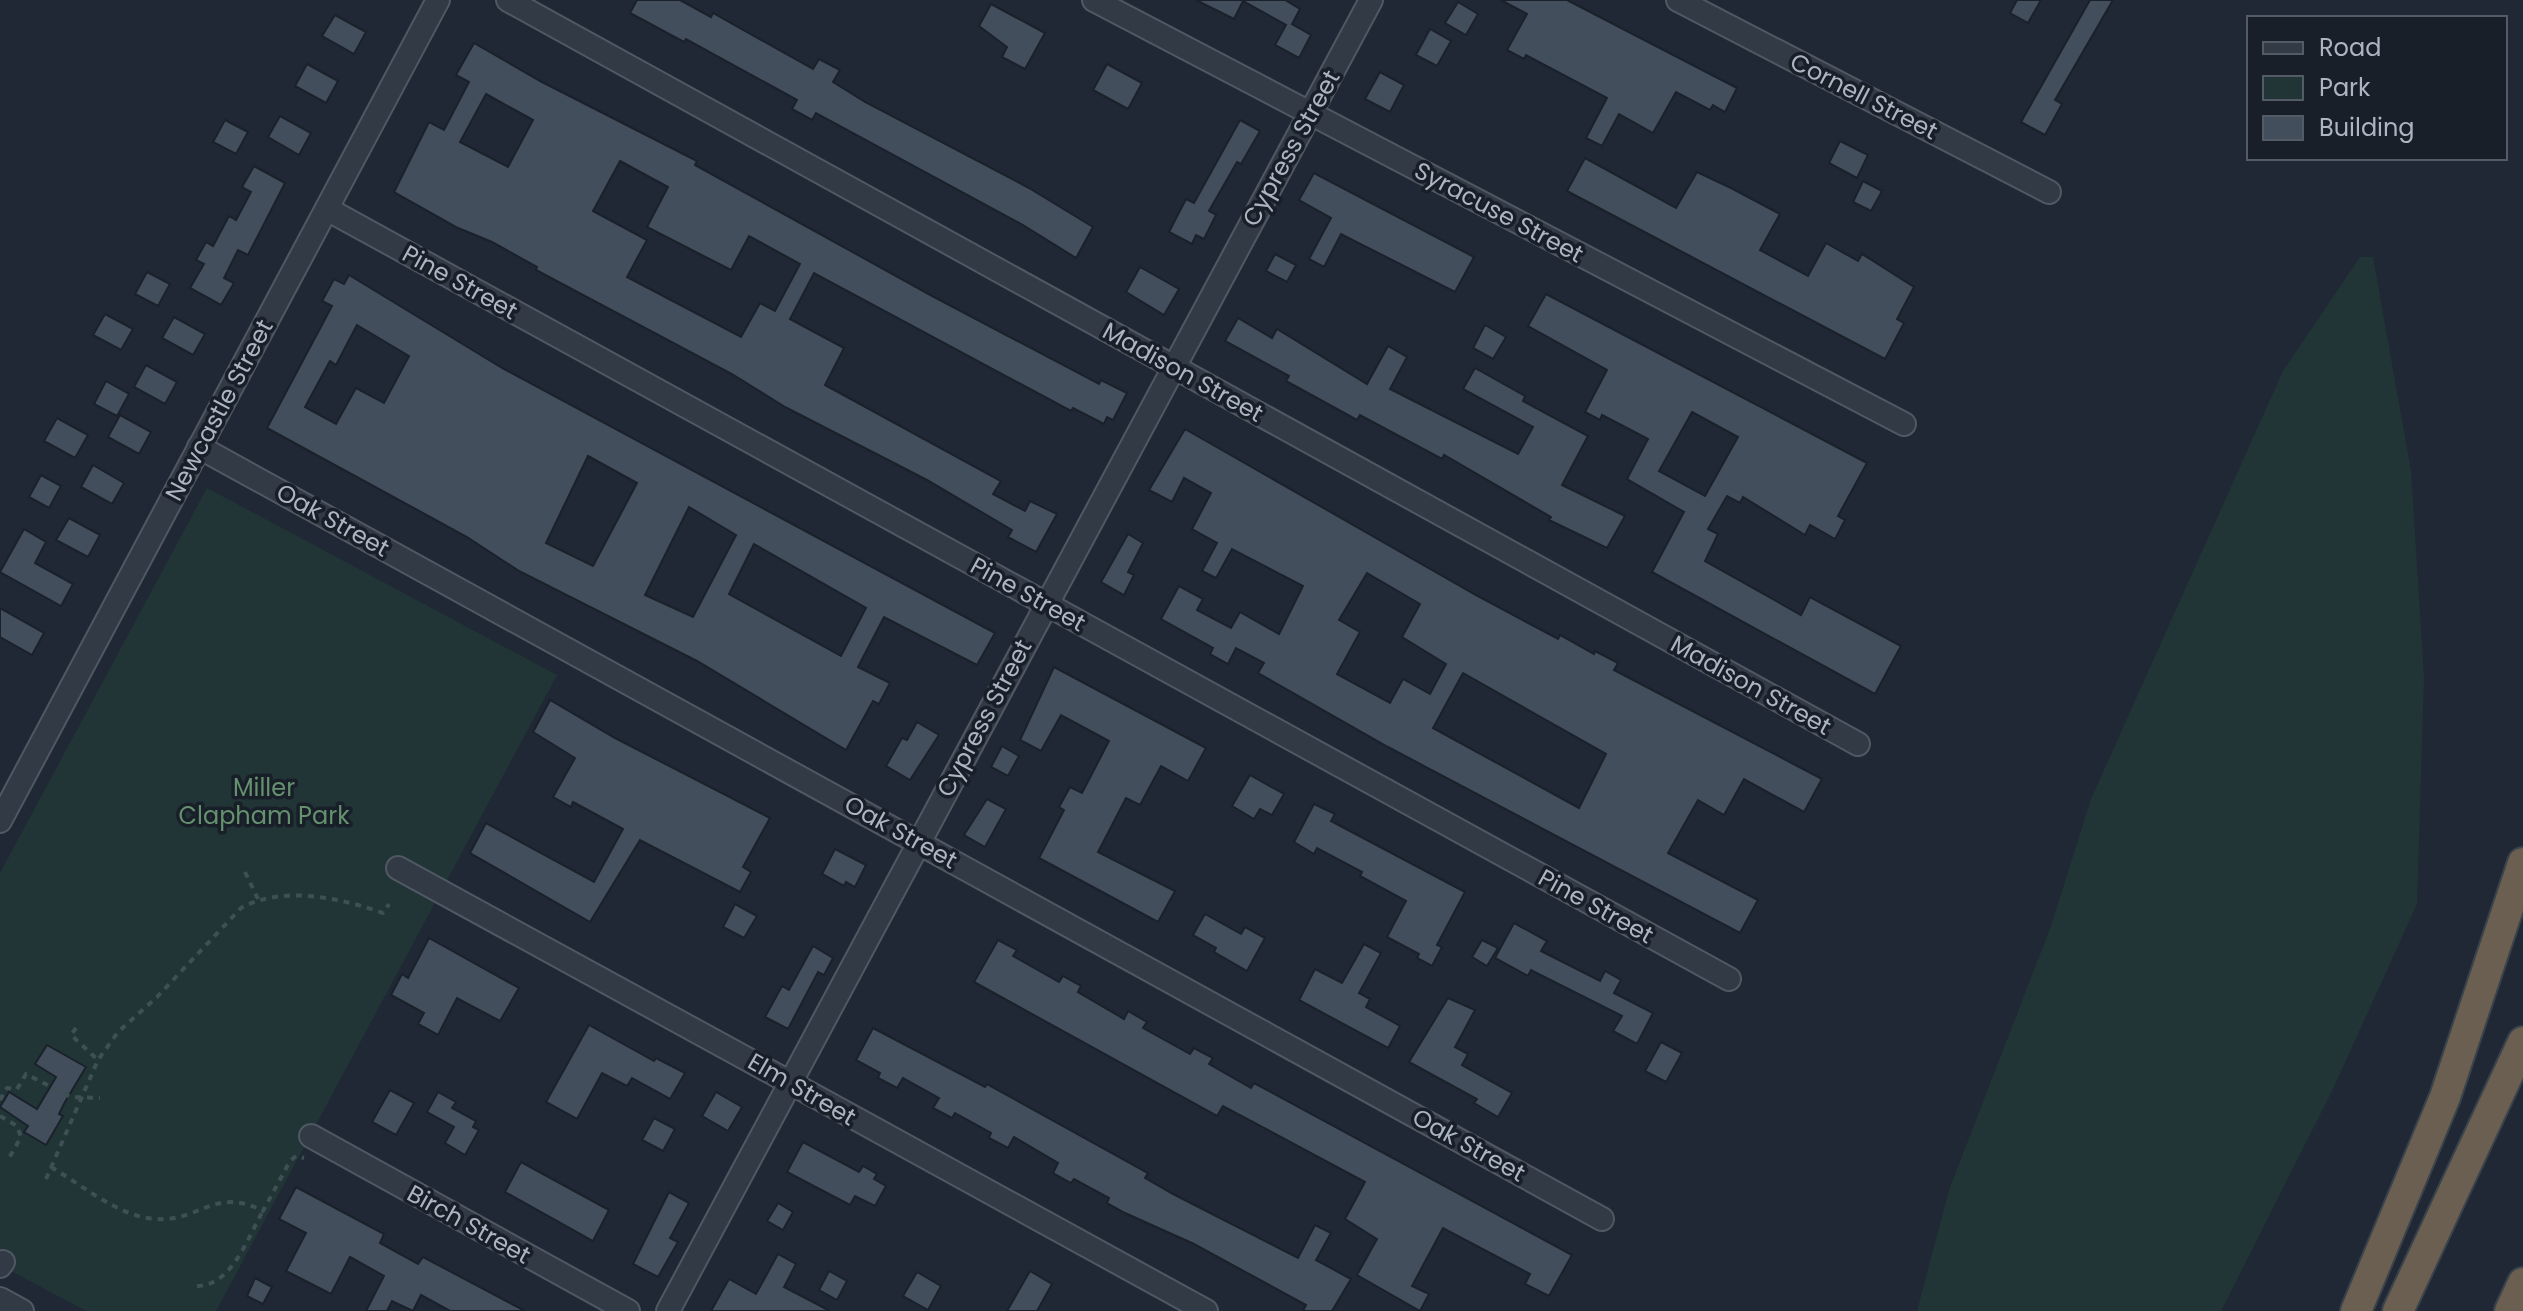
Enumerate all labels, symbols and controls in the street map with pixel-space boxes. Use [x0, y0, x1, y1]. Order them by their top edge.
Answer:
legend [2247, 16, 2507, 160]
text: Road [2319, 31, 2381, 64]
street label: Cornell Street [1785, 45, 1943, 147]
street label: Cypress Street [1234, 64, 1348, 232]
text: Park [2319, 71, 2371, 104]
text: Building [2319, 111, 2415, 144]
street label: Syracuse Street [1409, 154, 1589, 270]
street label: Pine Street [397, 237, 523, 327]
street label: Newcastle Street [157, 314, 281, 506]
street label: Madison Street [1097, 314, 1269, 430]
street label: Oak Street [271, 475, 395, 565]
street label: Pine Street [965, 549, 1091, 639]
street label: Madison Street [1665, 627, 1837, 743]
street label: Cypress Street [929, 634, 1039, 802]
park label: Miller Clapham Park [178, 771, 350, 832]
street label: Oak Street [839, 787, 963, 877]
street label: Pine Street [1533, 861, 1659, 951]
street label: Elm Street [742, 1045, 862, 1133]
street label: Oak Street [1407, 1100, 1531, 1190]
street label: Birch Street [401, 1177, 537, 1271]

